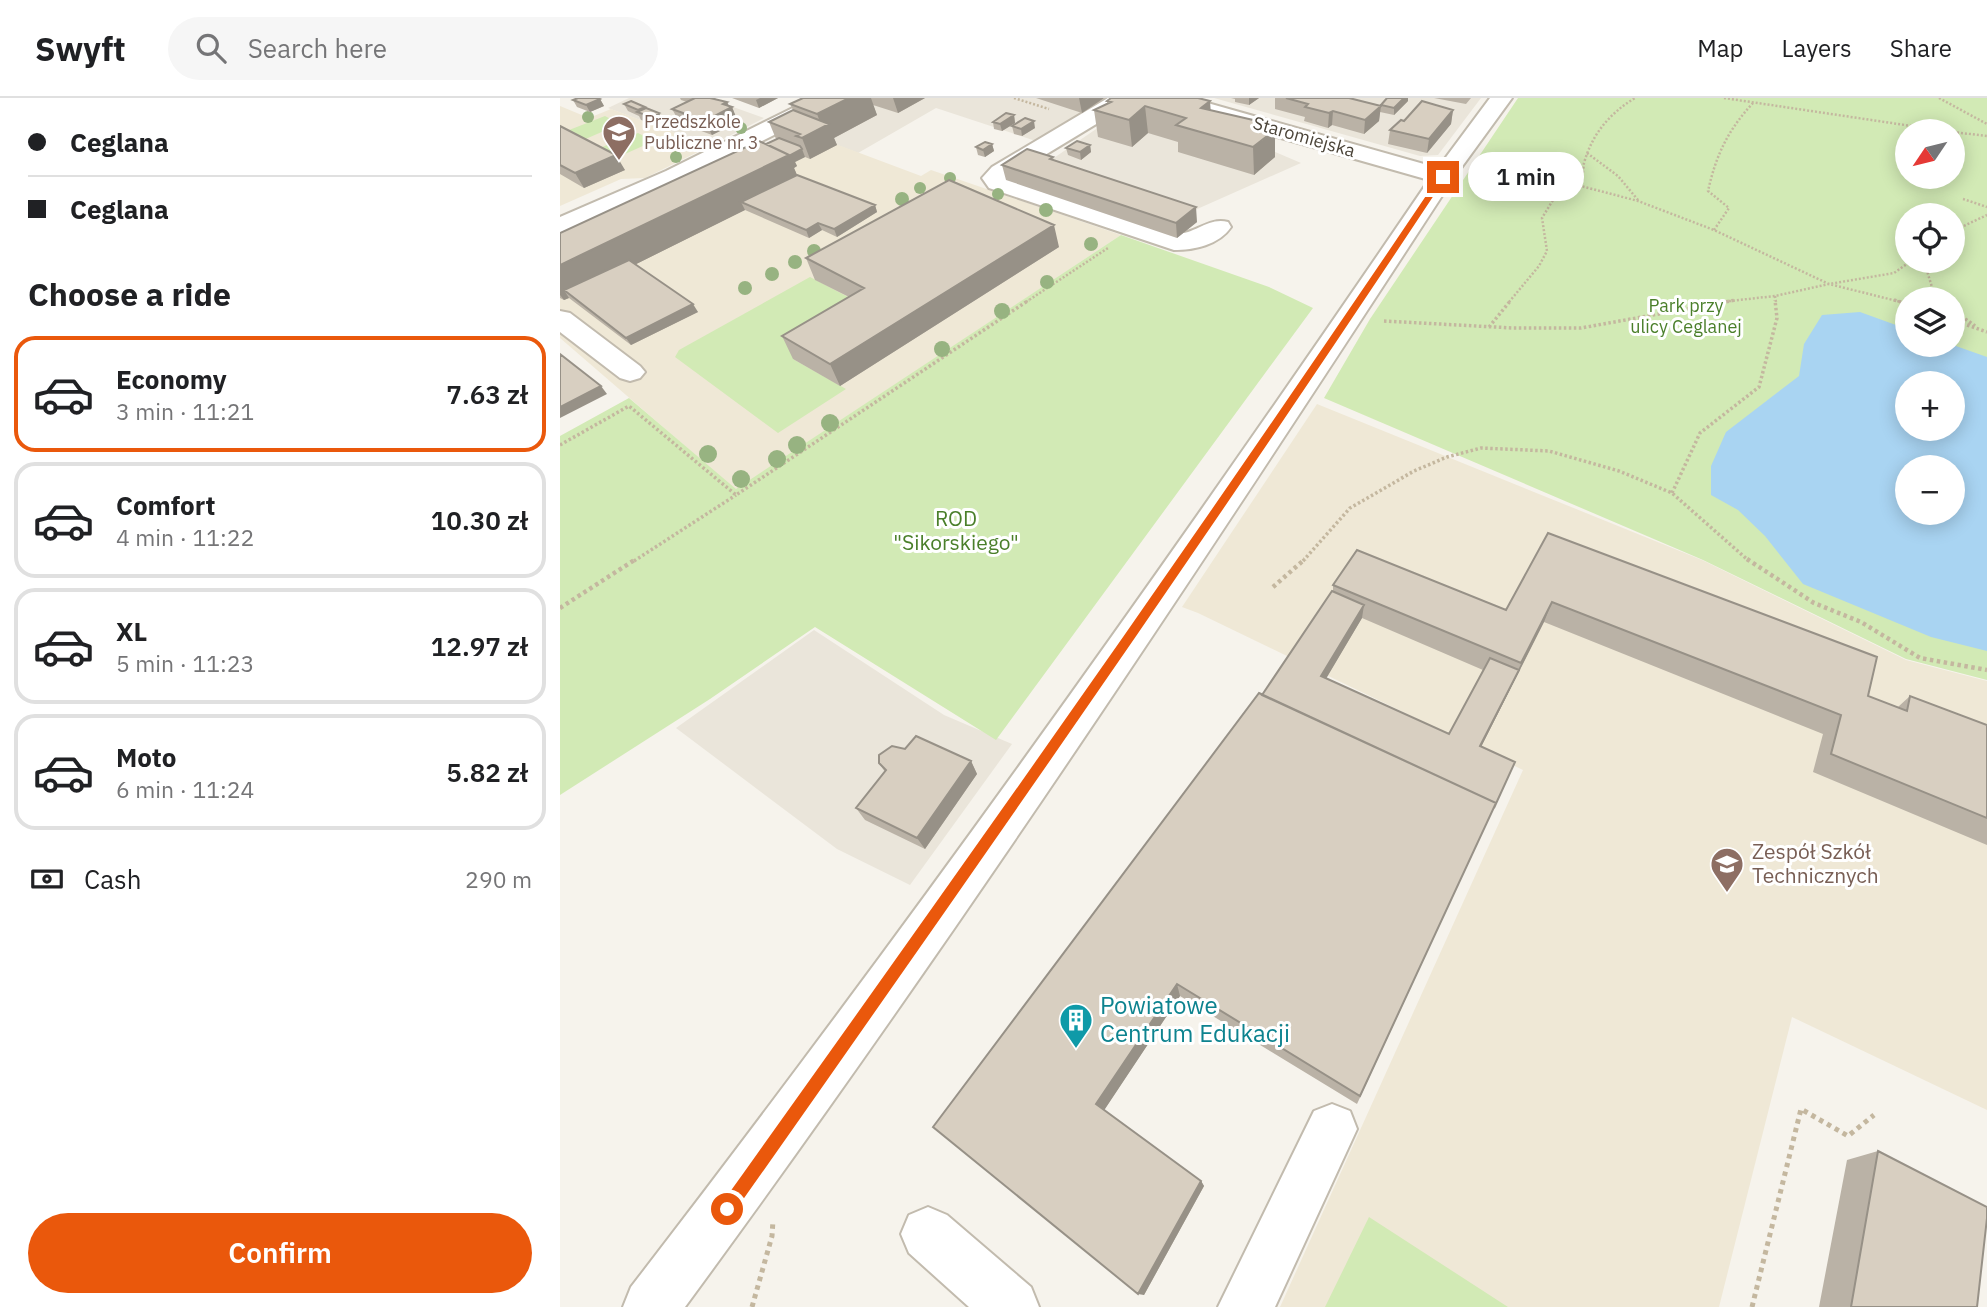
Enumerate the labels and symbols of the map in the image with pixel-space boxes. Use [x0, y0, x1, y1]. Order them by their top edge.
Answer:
place label: Przedszkole Publiczne nr 3 [644, 110, 759, 154]
street label: Staromiejska [1250, 111, 1358, 162]
school or university icon: Przedszkole Publiczne nr 3 [600, 113, 638, 162]
north arrow [1895, 119, 1965, 189]
callout: 1 min [1468, 153, 1583, 202]
route end [1427, 161, 1459, 193]
park label: Park przy ulicy Ceglanej [1630, 294, 1742, 338]
park label: ROD "Sikorskiego" [893, 504, 1019, 556]
place label: Zespół Szkół Technicznych [1752, 837, 1879, 889]
school or university icon: Zespół Szkół Technicznych [1708, 845, 1746, 894]
place label: Powiatowe Centrum Edukacji [1100, 989, 1290, 1049]
building icon: Powiatowe Centrum Edukacji [1057, 1001, 1095, 1050]
route start [711, 1193, 743, 1225]

